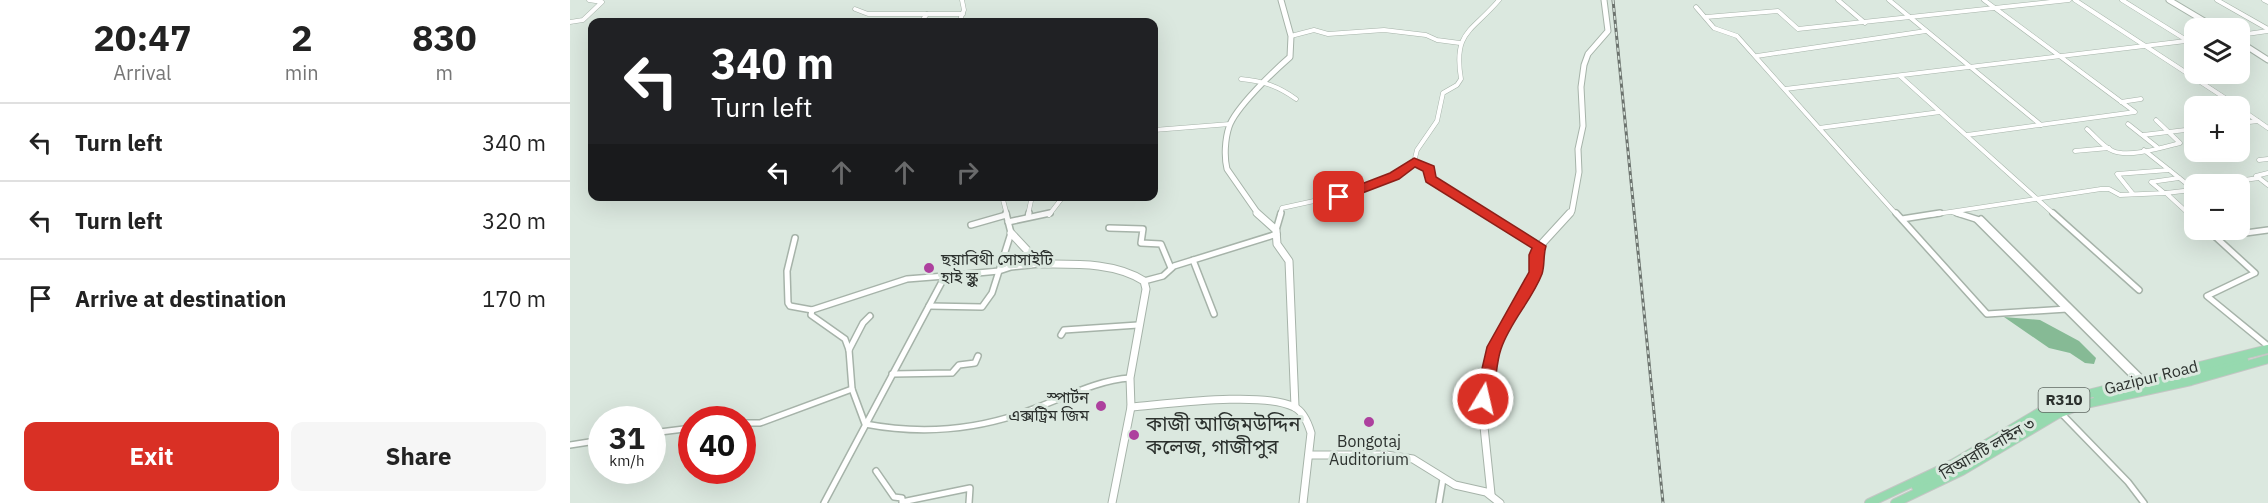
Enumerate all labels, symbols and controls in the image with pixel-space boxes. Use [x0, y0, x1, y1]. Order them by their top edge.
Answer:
text: 20:47 [93, 14, 192, 61]
text: 2 [291, 14, 313, 61]
text: 830 [412, 14, 477, 61]
map controls [2184, 18, 2250, 240]
button: layers [2184, 18, 2250, 84]
text: 340 m [711, 36, 834, 91]
icon: left [612, 42, 690, 120]
text: Arrival [113, 59, 172, 86]
text: min [285, 59, 319, 86]
text: m [436, 59, 453, 86]
text: Turn left [711, 89, 812, 124]
button: + [2184, 96, 2250, 162]
icon: left [24, 126, 57, 159]
text: Turn left [75, 128, 163, 157]
text: 340 m [482, 128, 546, 157]
icon: left [762, 156, 795, 189]
icon: ahead [825, 156, 858, 189]
icon: ahead [888, 156, 921, 189]
icon: right [951, 156, 984, 189]
pin [1313, 171, 1364, 222]
button: − [2184, 174, 2250, 240]
icon: arrive [1322, 180, 1355, 213]
icon: left [24, 204, 57, 237]
text: Turn left [75, 206, 163, 235]
text: 320 m [482, 206, 546, 235]
place label: ছয়াবিথী সোসাইটি হাই স্কুল [940, 249, 1053, 287]
marker: ছয়াবিথী সোসাইটি হাই স্কুল [922, 261, 936, 275]
icon: arrive [24, 282, 57, 315]
text: Arrive at destination [75, 284, 286, 313]
text: 170 m [482, 284, 546, 313]
street label: Gazipur Road [2102, 356, 2200, 398]
position arrow [1451, 367, 1515, 431]
place label: স্পার্টন এক্সট্রিম জিম [1009, 387, 1089, 425]
road number: R310 [2038, 388, 2090, 412]
marker: স্পার্টন এক্সট্রিম জিম [1094, 399, 1108, 413]
speed limit sign: 40 [678, 406, 756, 484]
place label: কাজী আজিমউদ্দিন কলেজ, গাজীপুর [1145, 410, 1301, 460]
street label: বিআরটি লাইন ৩ [1935, 413, 2038, 484]
marker: Bongotaj Auditorium [1362, 415, 1376, 429]
text: 31 [609, 418, 645, 457]
button: Exit [24, 422, 279, 491]
button: Share [291, 422, 546, 491]
marker: কাজী আজিমউদ্দিন কলেজ, গাজীপুর [1127, 428, 1141, 442]
place label: Bongotaj Auditorium [1329, 431, 1409, 469]
text: km/h [609, 451, 645, 470]

